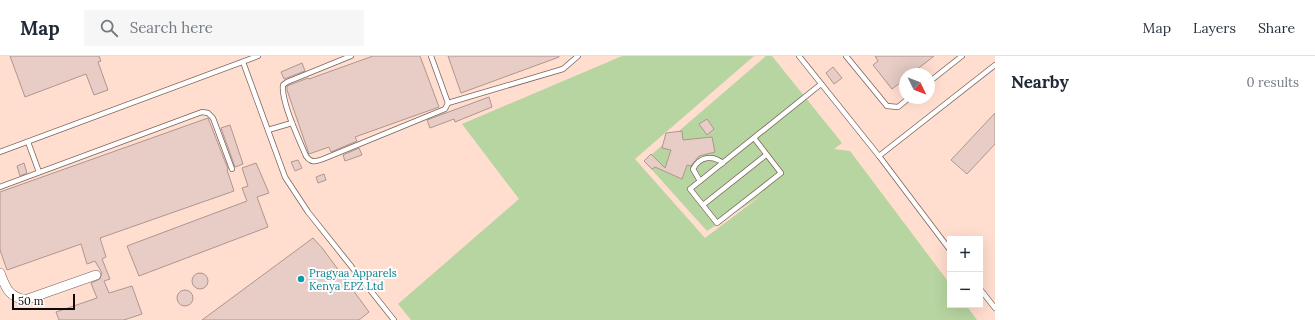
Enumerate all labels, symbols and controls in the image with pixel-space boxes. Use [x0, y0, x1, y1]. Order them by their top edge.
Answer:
search box [84, 10, 364, 46]
text: Map [20, 16, 60, 40]
icon: search [98, 17, 120, 39]
text: Search here [130, 18, 213, 37]
text: Map [1143, 19, 1171, 37]
text: Layers [1193, 19, 1236, 37]
text: Share [1258, 19, 1295, 37]
north arrow [899, 68, 935, 104]
text: Nearby [1011, 71, 1069, 93]
text: 0 results [1247, 74, 1299, 91]
map controls [947, 236, 983, 308]
button: + [947, 236, 983, 272]
place label: Pragyaa Apparels Kenya EPZ Ltd [309, 266, 397, 293]
button: − [947, 272, 983, 308]
marker: Pragyaa Apparels Kenya EPZ Ltd [296, 274, 306, 284]
scale bar [12, 292, 75, 311]
text: 50 m [18, 294, 44, 308]

